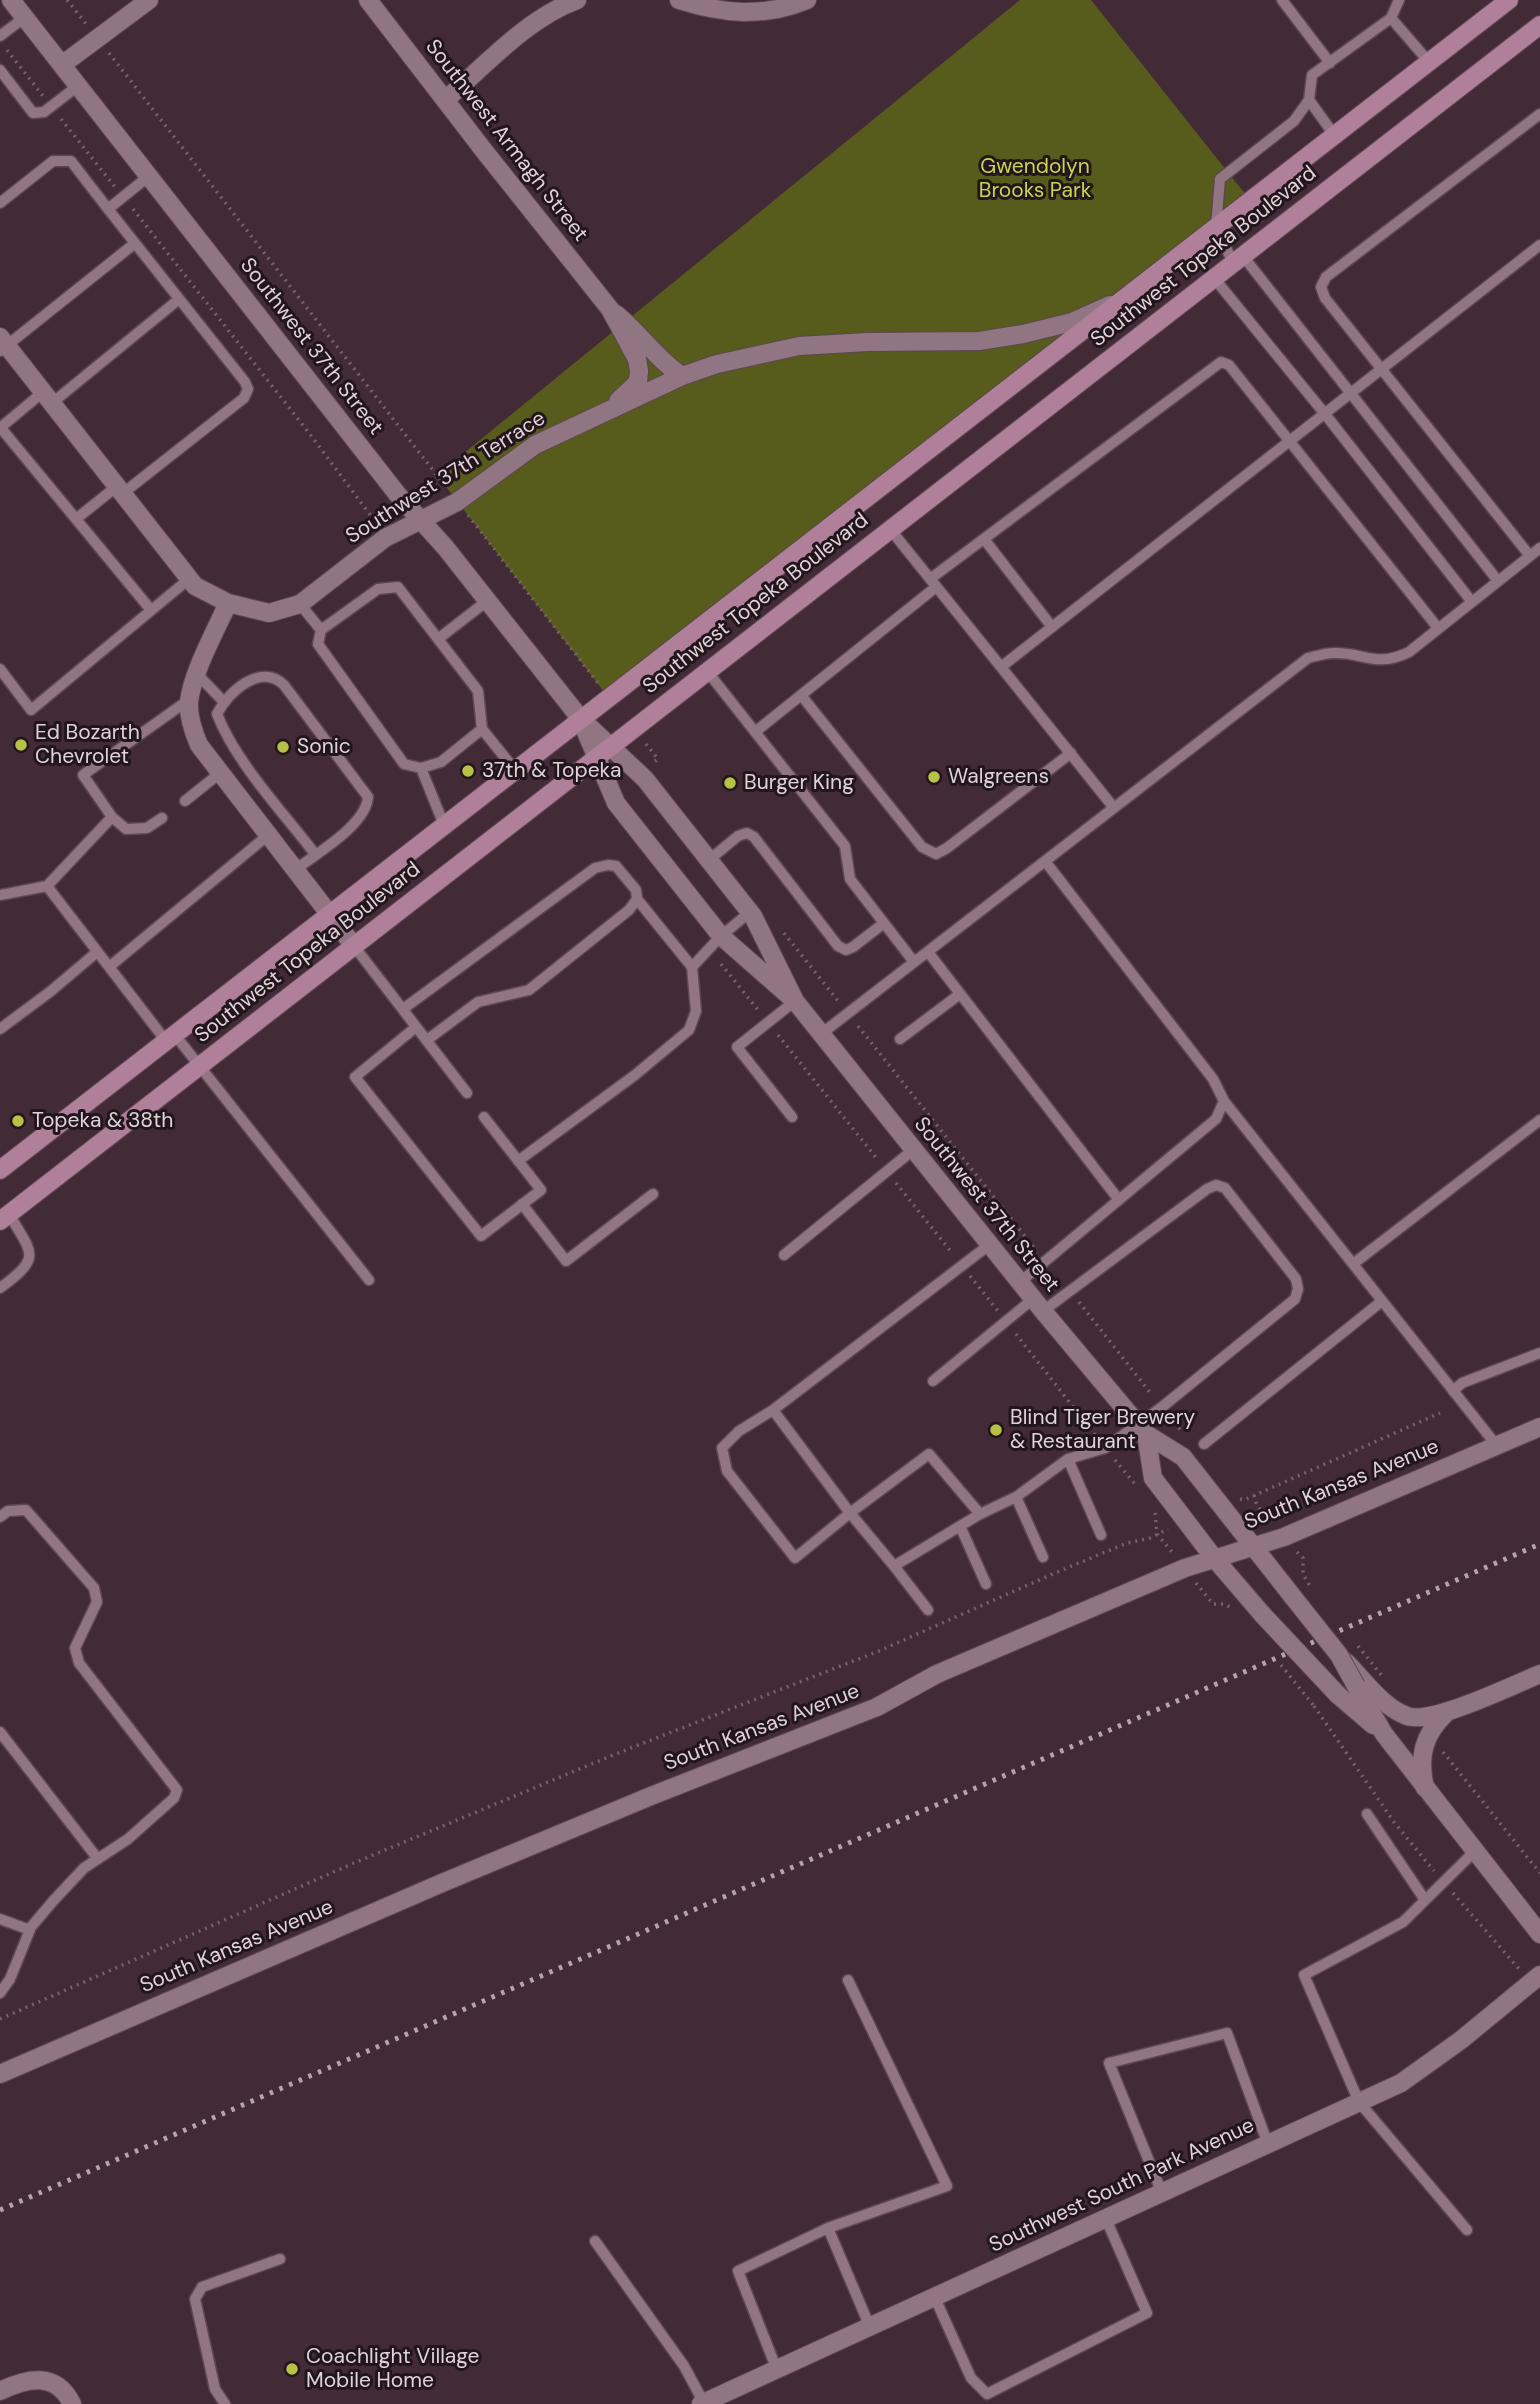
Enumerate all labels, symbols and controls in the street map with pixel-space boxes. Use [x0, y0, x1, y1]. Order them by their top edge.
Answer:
street label: Southwest Armagh Street [419, 35, 593, 247]
park label: Gwendolyn Brooks Park [979, 154, 1091, 204]
street label: Southwest Topeka Boulevard [1086, 161, 1322, 353]
street label: Southwest 37th Street [234, 254, 388, 440]
street label: Southwest 37th Terrace [342, 406, 550, 550]
street label: Southwest Topeka Boulevard [638, 508, 874, 700]
place label: Ed Bozarth Chevrolet [35, 720, 140, 770]
place label: Sonic [297, 734, 351, 760]
marker: Ed Bozarth Chevrolet [13, 737, 29, 753]
marker: Sonic [275, 739, 291, 755]
place label: 37th & Topeka [482, 758, 622, 784]
marker: 37th & Topeka [460, 763, 476, 779]
place label: Walgreens [948, 764, 1049, 790]
marker: Walgreens [926, 769, 942, 785]
place label: Burger King [744, 770, 854, 796]
marker: Burger King [722, 775, 738, 791]
street label: Southwest Topeka Boulevard [190, 857, 426, 1049]
place label: Topeka & 38th [32, 1108, 173, 1134]
marker: Topeka & 38th [10, 1113, 26, 1129]
street label: Southwest 37th Street [908, 1113, 1064, 1297]
place label: Blind Tiger Brewery & Restaurant [1010, 1405, 1195, 1455]
marker: Blind Tiger Brewery & Restaurant [988, 1422, 1004, 1438]
street label: South Kansas Avenue [1241, 1434, 1443, 1536]
street label: South Kansas Avenue [661, 1679, 863, 1777]
street label: South Kansas Avenue [137, 1895, 337, 1999]
street label: Southwest South Park Avenue [986, 2113, 1258, 2259]
place label: Coachlight Village Mobile Home [306, 2344, 479, 2394]
marker: Coachlight Village Mobile Home [284, 2361, 300, 2377]

